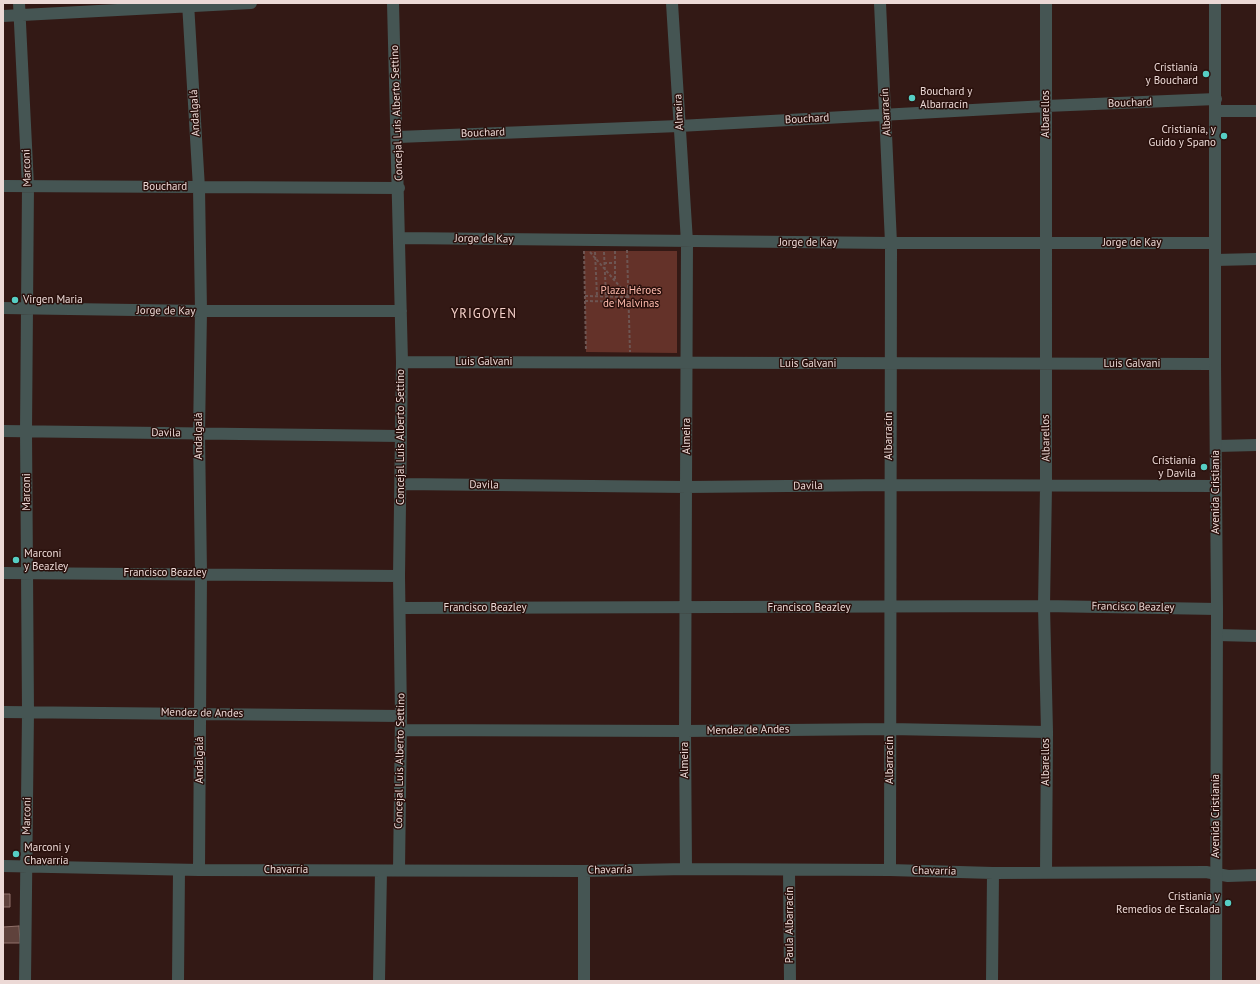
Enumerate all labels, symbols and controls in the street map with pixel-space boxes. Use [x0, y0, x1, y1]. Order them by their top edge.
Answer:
street label: Concejal Luis Alberto Settino [388, 45, 406, 181]
place label: Cristianía y Bouchard [1146, 61, 1198, 87]
marker: Cristianía y Bouchard [1201, 69, 1211, 79]
place label: Bouchard y Albarracín [920, 85, 972, 111]
street label: Albarracín [878, 88, 894, 136]
street label: Andalgalá [187, 89, 203, 137]
street label: Albarellos [1039, 90, 1053, 138]
marker: Bouchard y Albarracín [907, 93, 917, 103]
street label: Almeira [671, 94, 687, 130]
street label: Bouchard [1108, 96, 1152, 110]
street label: Bouchard [785, 111, 829, 127]
place label: Cristianía, y Guido y Spano [1148, 123, 1216, 149]
street label: Bouchard [461, 126, 505, 140]
marker: Cristianía, y Guido y Spano [1219, 131, 1229, 141]
street label: Marconi [20, 149, 34, 187]
street label: Bouchard [143, 180, 187, 194]
street label: Jorge de Kay [455, 232, 513, 246]
street label: Jorge de Kay [779, 236, 837, 250]
street label: Jorge de Kay [1103, 236, 1161, 250]
park label: Plaza Héroes de Malvinas [601, 284, 661, 310]
place label: Virgen Maria [23, 293, 83, 307]
marker: Virgen Maria [10, 295, 20, 305]
street label: Jorge de Kay [137, 304, 195, 318]
district label: YRIGOYEN [451, 306, 517, 322]
street label: Luis Galvani [455, 355, 513, 369]
street label: Luis Galvani [779, 357, 837, 371]
street label: Luis Galvani [1103, 357, 1161, 371]
street label: Concejal Luis Alberto Settino [394, 369, 408, 505]
street label: Andalgalá [192, 412, 206, 460]
street label: Albarracín [882, 412, 896, 460]
street label: Albarellos [1039, 414, 1053, 462]
street label: Almeira [680, 418, 694, 454]
street label: Davila [151, 426, 181, 440]
street label: Avenida Cristianía [1209, 450, 1223, 534]
place label: Cristianía y Davila [1152, 454, 1196, 480]
marker: Cristianía y Davila [1199, 462, 1209, 472]
street label: Marconi [20, 473, 34, 511]
street label: Davila [469, 478, 499, 492]
street label: Davila [793, 479, 823, 493]
place label: Marconi y Beazley [24, 547, 68, 573]
marker: Marconi y Beazley [11, 555, 21, 565]
street label: Francisco Beazley [123, 566, 207, 580]
street label: Francisco Beazley [1091, 600, 1175, 614]
street label: Francisco Beazley [443, 601, 527, 615]
street label: Francisco Beazley [767, 601, 851, 615]
street label: Concejal Luis Alberto Settino [392, 693, 408, 829]
street label: Mendez de Andes [161, 706, 243, 720]
street label: Mendez de Andes [707, 723, 789, 737]
street label: Andalgalá [193, 736, 207, 784]
street label: Albarracín [883, 736, 897, 784]
street label: Albarellos [1039, 738, 1053, 786]
street label: Almeira [678, 742, 692, 778]
street label: Avenida Cristianía [1209, 774, 1223, 858]
street label: Marconi [20, 797, 34, 835]
place label: Marconi y Chavarría [24, 841, 70, 867]
marker: Marconi y Chavarría [11, 849, 21, 859]
street label: Chavarría [264, 863, 308, 877]
street label: Chavarría [588, 863, 632, 877]
street label: Chavarría [912, 864, 956, 878]
street label: Paula Albarracín [783, 887, 797, 963]
place label: Cristiania y Remedios de Escalada [1116, 890, 1220, 916]
marker: Cristiania y Remedios de Escalada [1223, 898, 1233, 908]

